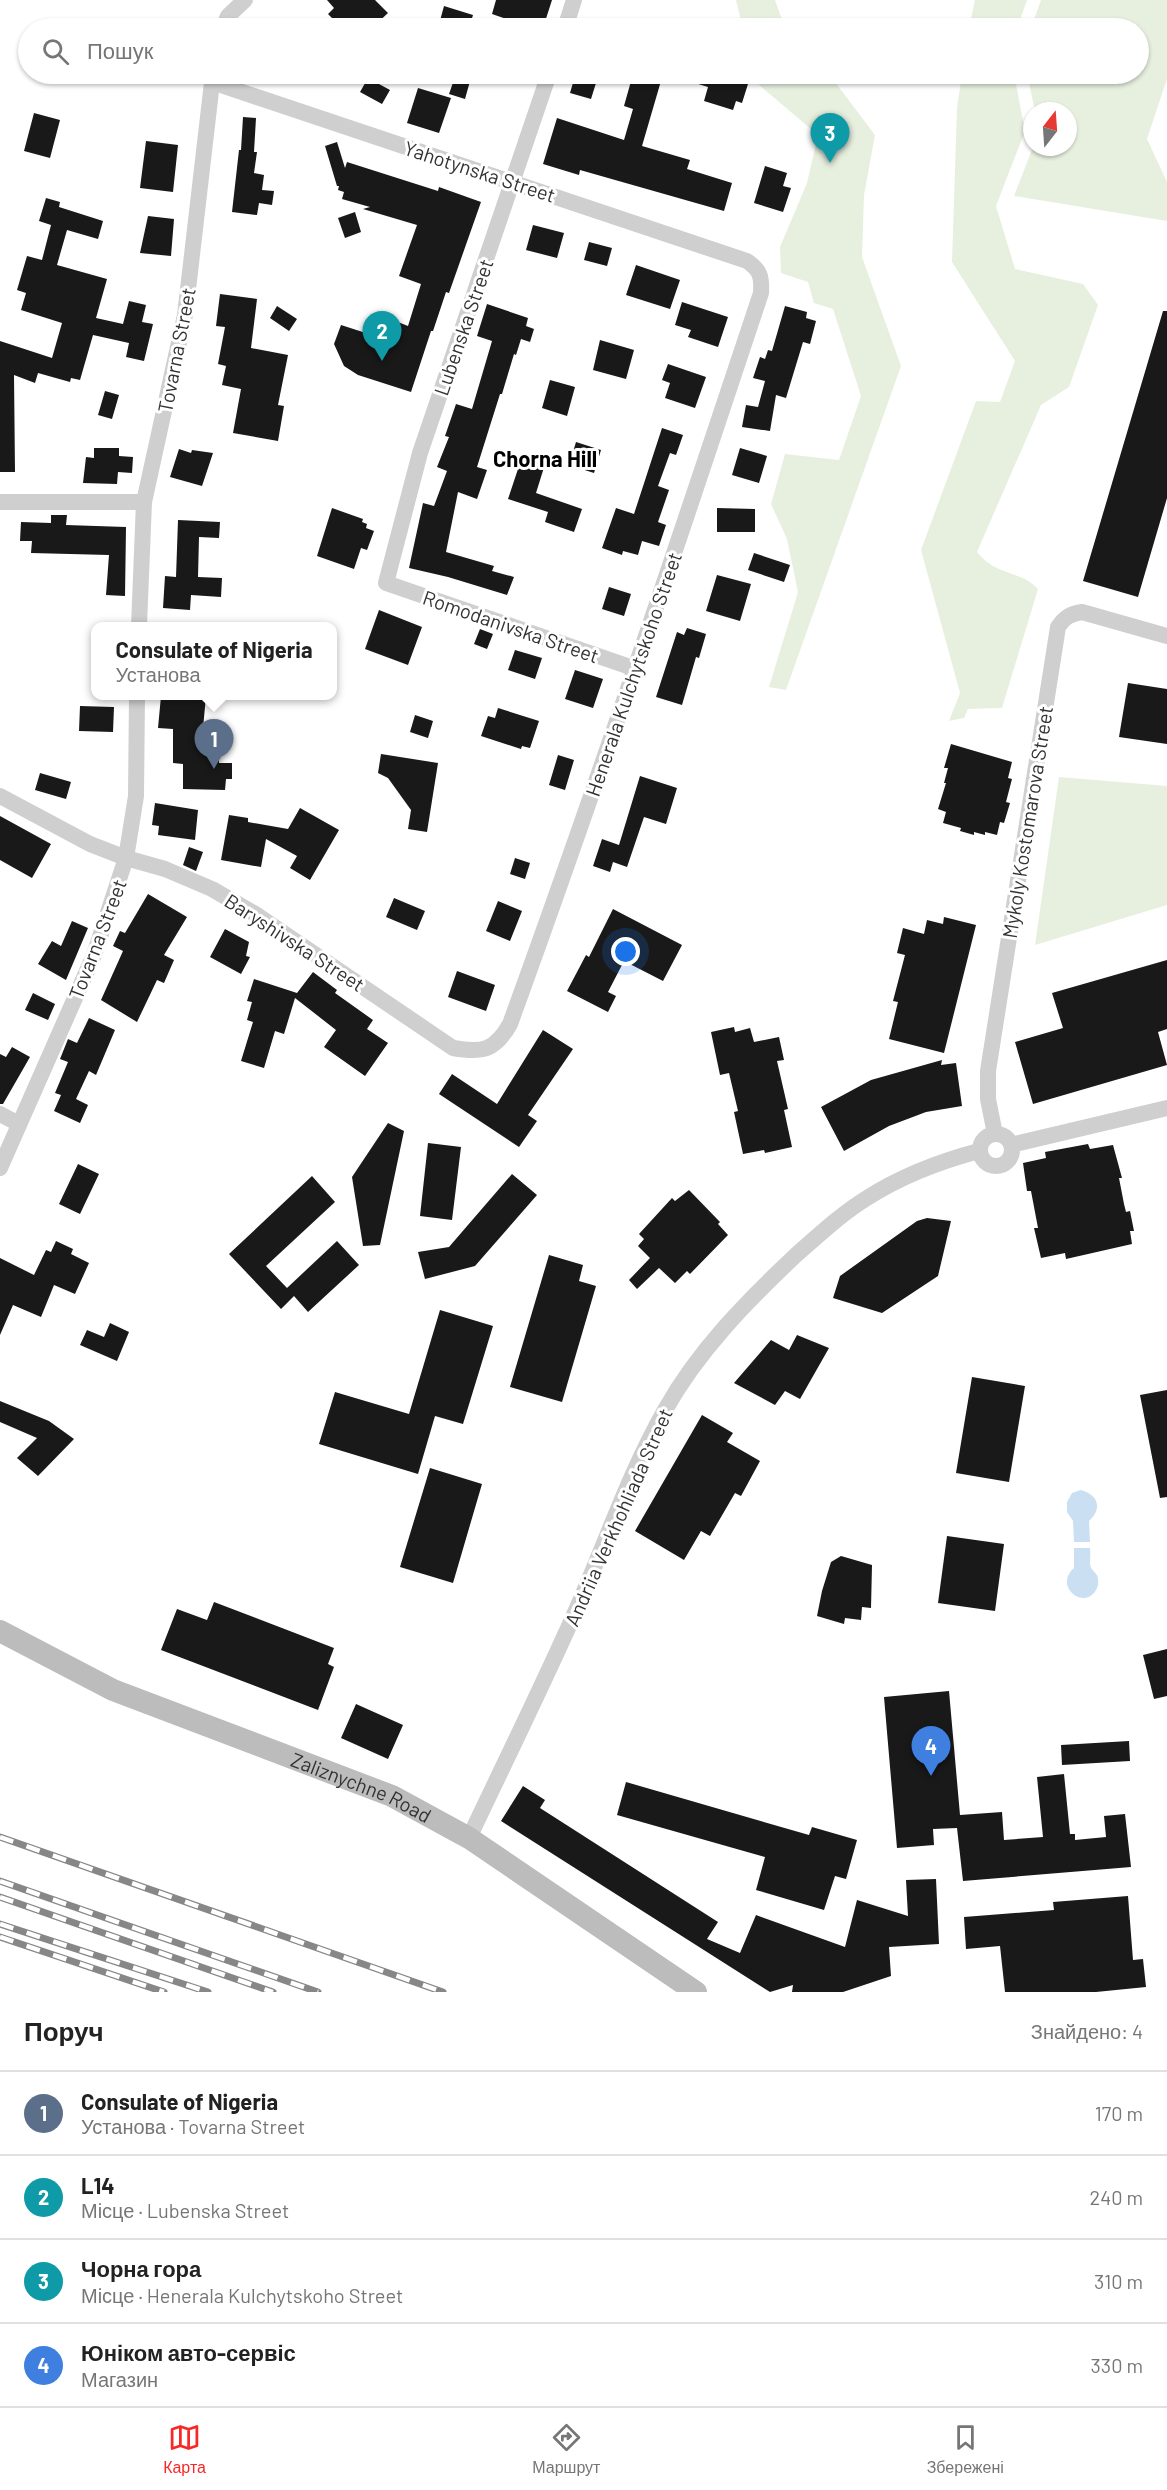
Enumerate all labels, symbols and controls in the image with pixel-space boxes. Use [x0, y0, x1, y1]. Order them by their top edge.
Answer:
search box [18, 18, 1149, 84]
icon: search [39, 35, 72, 68]
text: Пошук [87, 37, 153, 63]
north arrow [1023, 102, 1077, 156]
pin: 3 [810, 114, 850, 163]
street label: Yahotynska Street [401, 135, 559, 207]
street label: Lubenska Street [428, 256, 498, 398]
street label: Tovarna Street [152, 285, 200, 415]
pin: 2 [362, 312, 401, 361]
district label: Chorna Hill [493, 445, 597, 471]
street label: Henerala Kulchytskoho Street [580, 549, 686, 799]
street label: Romodanivska Street [420, 585, 602, 667]
popup [91, 622, 337, 700]
text: Consulate of Nigeria [115, 636, 313, 662]
text: Установа [115, 662, 201, 686]
street label: Mykoly Kostomarova Street [997, 704, 1057, 940]
pin: 1 [194, 720, 234, 769]
street label: Tovarna Street [63, 875, 131, 1003]
street label: Baryshivska Street [221, 888, 369, 996]
your location [611, 937, 640, 966]
street label: Andriia Verkhohliada Street [559, 1404, 677, 1630]
pin: 4 [912, 1726, 950, 1776]
street label: Zaliznychne Road [288, 1747, 436, 1827]
text: Поруч [24, 2015, 104, 2046]
text: Знайдено: 4 [1031, 2019, 1143, 2043]
text: Consulate of Nigeria [81, 2088, 278, 2114]
text: 1 [40, 2101, 47, 2125]
text: 170 m [1095, 2101, 1143, 2125]
text: Установа · Tovarna Street [81, 2114, 305, 2138]
text: L14 [81, 2172, 115, 2198]
text: 2 [38, 2185, 49, 2209]
text: 240 m [1089, 2185, 1143, 2209]
text: Місце · Lubenska Street [81, 2198, 289, 2222]
text: Чорна гора [81, 2255, 201, 2281]
text: 3 [38, 2269, 49, 2293]
text: 310 m [1094, 2269, 1143, 2293]
text: Місце · Henerala Kulchytskoho Street [81, 2283, 403, 2307]
text: Юніком авто-сервіс [81, 2339, 296, 2365]
text: 4 [37, 2353, 50, 2377]
text: 330 m [1091, 2353, 1143, 2377]
text: Магазин [81, 2367, 158, 2391]
tab: Карта [163, 2421, 206, 2477]
tab: Маршрут [532, 2421, 600, 2477]
tab: Збережені [927, 2421, 1004, 2477]

